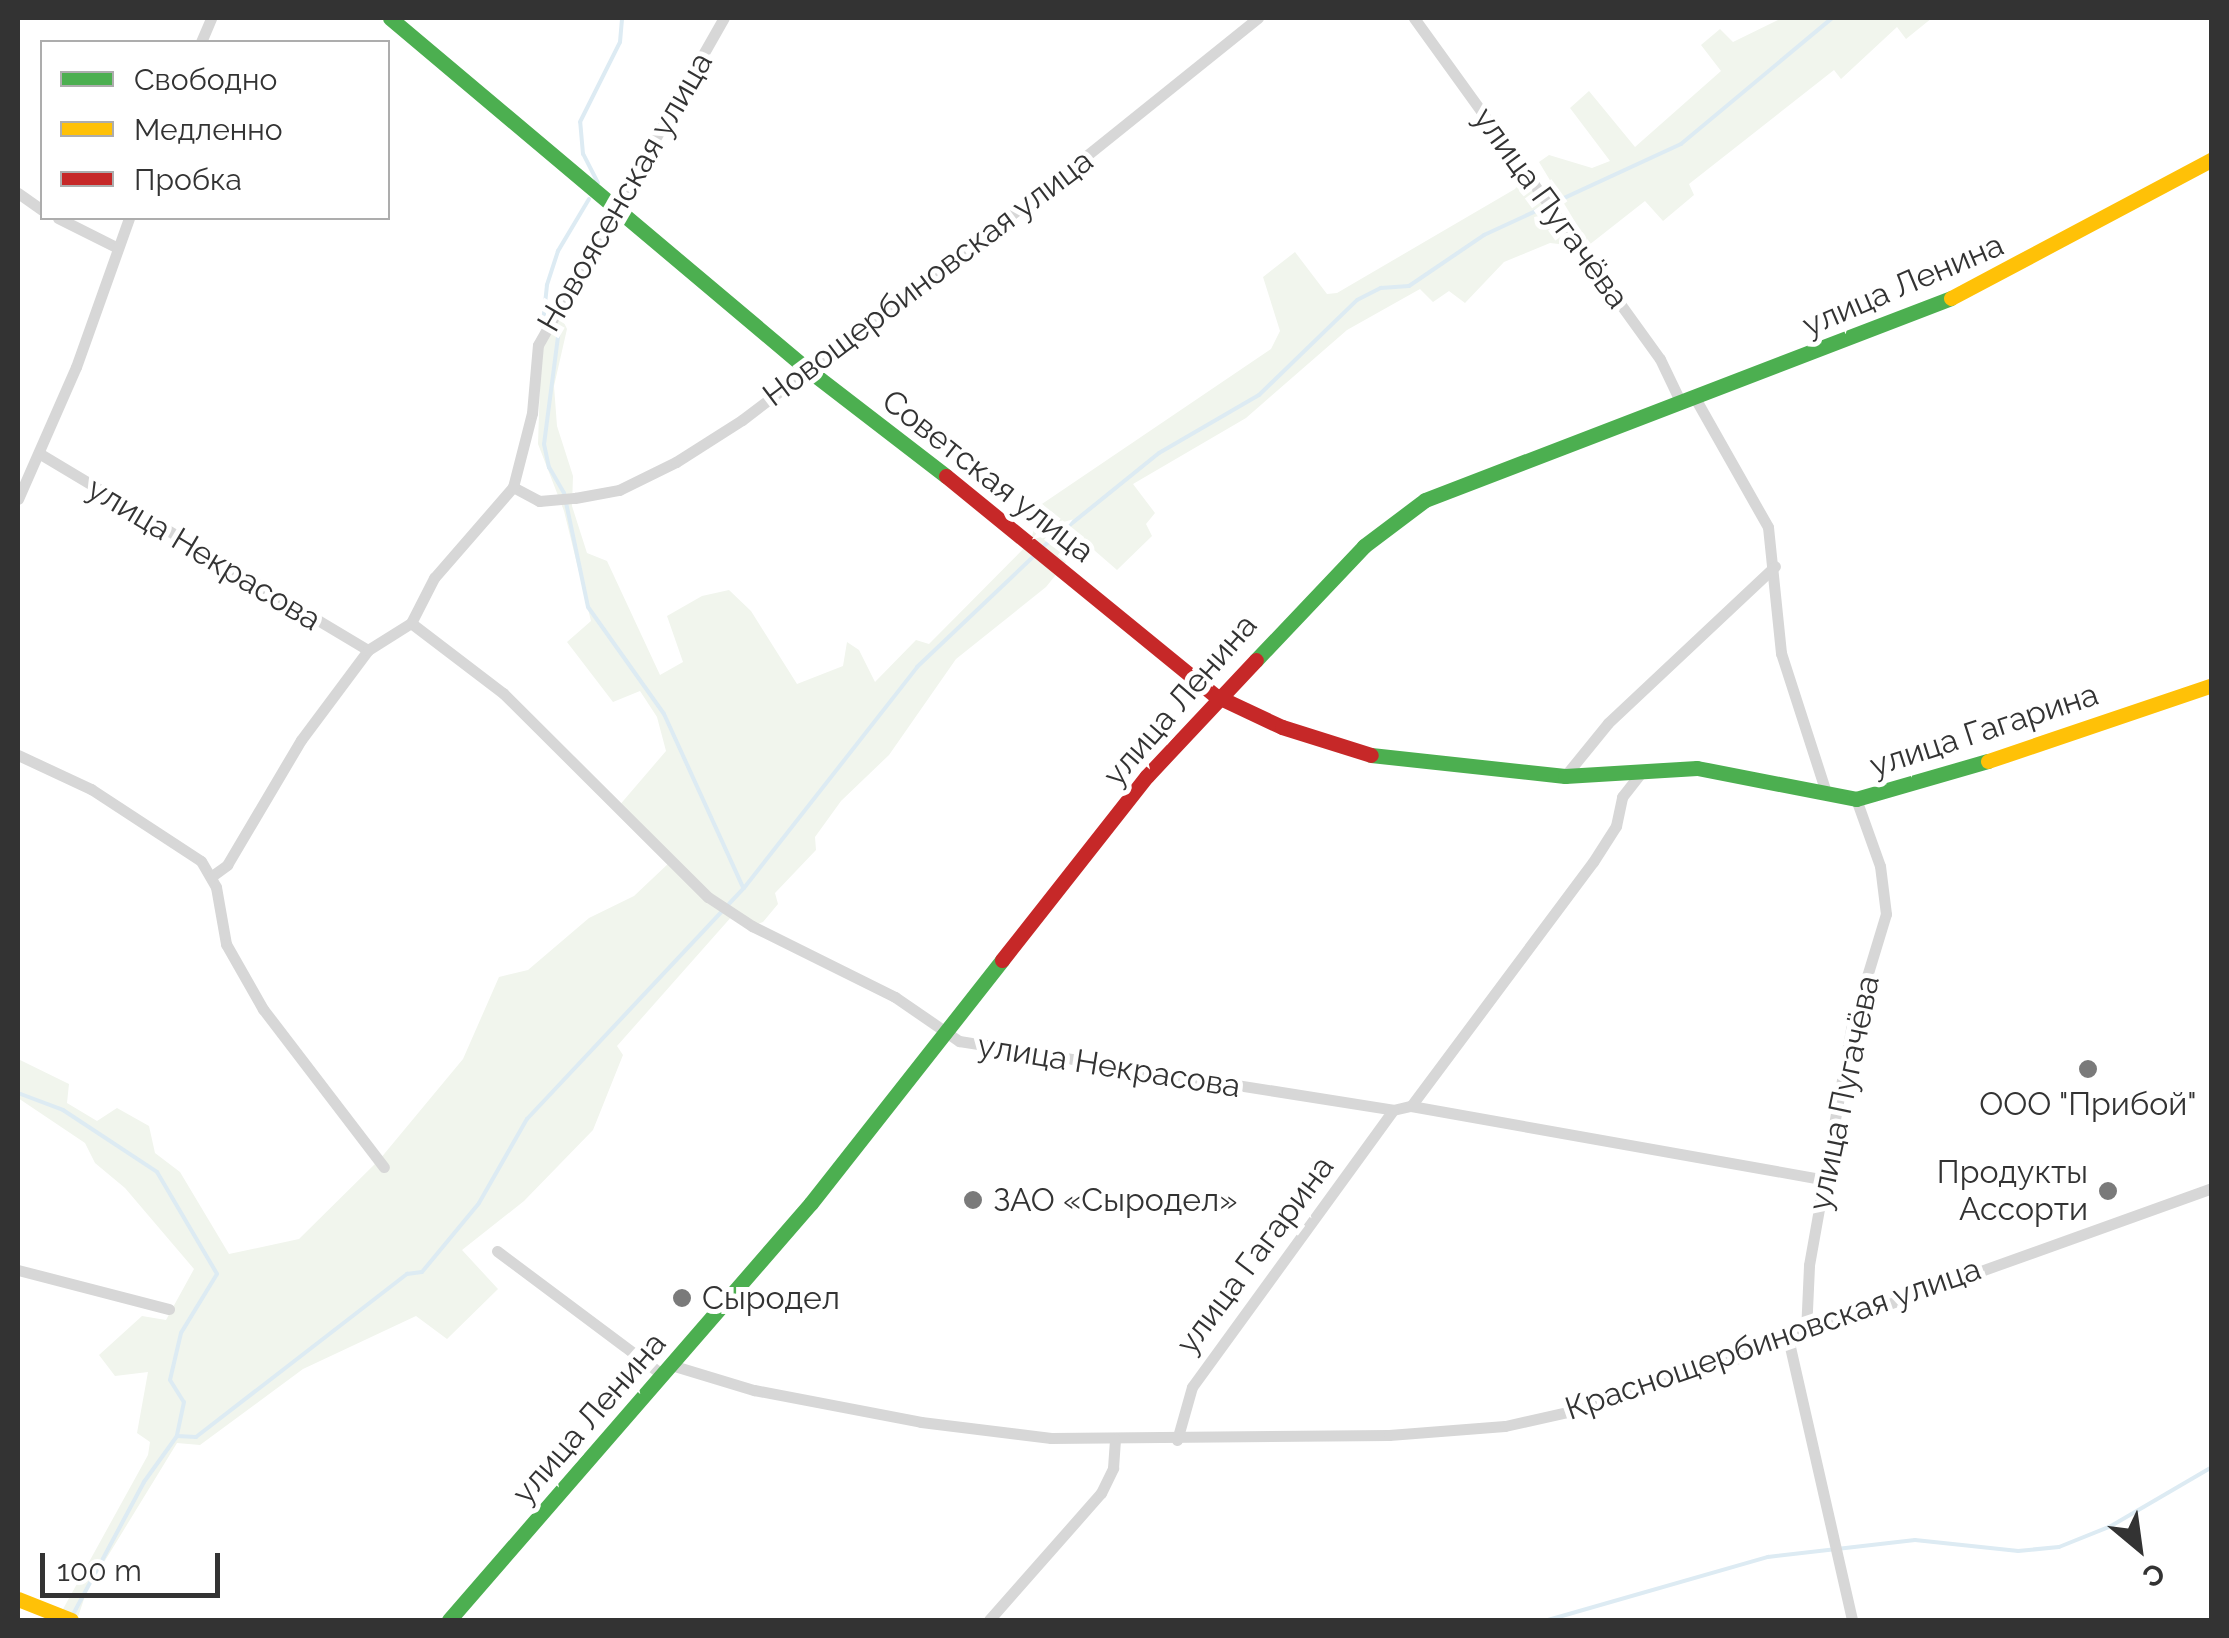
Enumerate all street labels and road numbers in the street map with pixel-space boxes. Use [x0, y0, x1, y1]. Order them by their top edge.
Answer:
street label: Новоясенская улица [529, 45, 721, 339]
street label: улица Пугачёва [1465, 100, 1637, 316]
street label: Новощербиновская улица [755, 141, 1101, 415]
street label: улица Ленина [1797, 225, 2009, 345]
street label: Советская улица [874, 381, 1102, 571]
street label: улица Некрасова [80, 469, 328, 639]
street label: улица Ленина [1095, 606, 1265, 794]
street label: улица Гагарина [1865, 675, 2103, 785]
street label: улица Пугачёва [1800, 972, 1888, 1214]
street label: улица Некрасова [975, 1026, 1243, 1106]
street label: улица Гагарина [1168, 1148, 1342, 1362]
street label: Краснощербиновская улица [1560, 1250, 1986, 1428]
street label: улица Ленина [504, 1324, 674, 1512]

